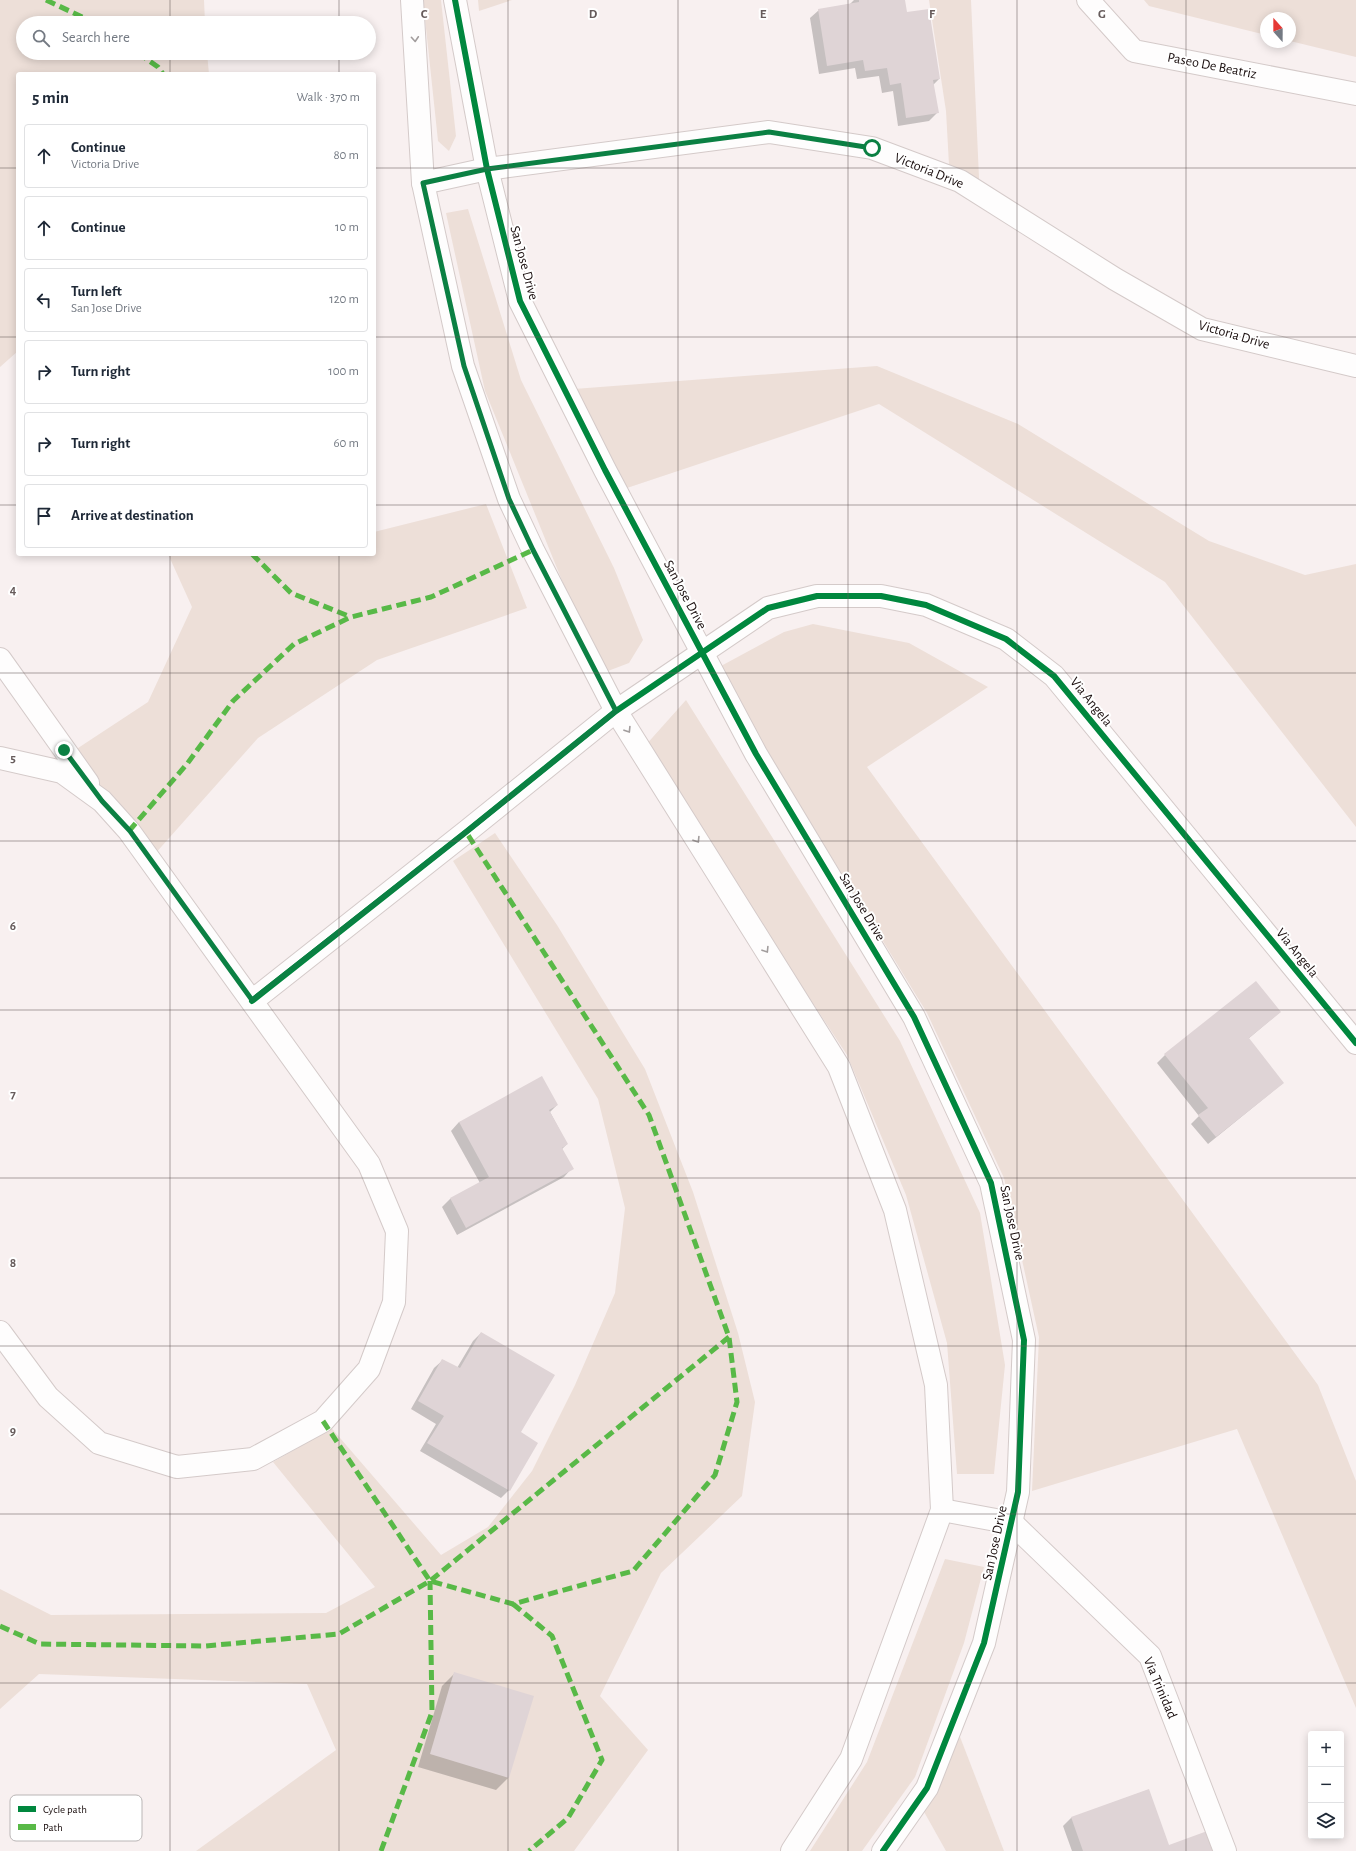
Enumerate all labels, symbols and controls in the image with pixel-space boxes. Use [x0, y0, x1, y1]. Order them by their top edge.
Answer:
text: C [421, 8, 428, 21]
text: D [589, 8, 598, 21]
text: E [760, 8, 767, 21]
text: F [929, 8, 936, 21]
text: G [1098, 8, 1106, 21]
north arrow [1260, 12, 1296, 48]
search box [16, 16, 376, 60]
icon: search [30, 27, 52, 49]
text: Search here [62, 30, 130, 45]
one-way arrow [410, 36, 419, 42]
street label: Paseo De Beatriz [1166, 50, 1258, 82]
text: 5 min [32, 89, 69, 106]
text: Walk · 370 m [296, 91, 360, 104]
route start [863, 139, 881, 157]
text: Continue [71, 140, 126, 155]
icon: ahead [33, 145, 55, 167]
text: 80 m [333, 149, 359, 162]
street label: Victoria Drive [892, 151, 966, 191]
text: Victoria Drive [71, 158, 139, 171]
icon: ahead [33, 217, 55, 239]
text: Continue [71, 220, 126, 235]
text: 10 m [335, 221, 359, 234]
street label: San Jose Drive [507, 224, 541, 302]
text: Turn left [71, 284, 122, 299]
icon: left [33, 289, 55, 311]
text: 120 m [329, 293, 359, 306]
text: San Jose Drive [71, 302, 142, 315]
street label: Victoria Drive [1197, 318, 1271, 352]
icon: right [33, 361, 55, 383]
text: Turn right [71, 364, 130, 379]
text: 100 m [328, 365, 359, 378]
icon: right [33, 433, 55, 455]
text: Turn right [71, 436, 130, 451]
text: 60 m [333, 437, 359, 450]
icon: arrive [33, 505, 55, 527]
text: Arrive at destination [71, 508, 194, 523]
street label: San Jose Drive [661, 558, 709, 632]
text: 4 [10, 584, 17, 597]
street label: Via Angela [1067, 675, 1115, 730]
one-way arrow [623, 726, 630, 733]
route end [55, 741, 73, 759]
text: 5 [10, 752, 16, 765]
one-way arrow [692, 836, 700, 843]
street label: San Jose Drive [836, 871, 888, 943]
text: 6 [10, 920, 16, 933]
street label: Via Angela [1273, 926, 1321, 981]
one-way arrow [761, 946, 769, 953]
text: 7 [10, 1088, 16, 1101]
street label: San Jose Drive [997, 1184, 1027, 1262]
text: 8 [10, 1257, 16, 1270]
text: 9 [10, 1425, 16, 1438]
street label: San Jose Drive [980, 1504, 1010, 1582]
street label: Via Trinidad [1141, 1655, 1179, 1721]
map controls [1308, 1731, 1344, 1839]
button: + [1308, 1731, 1344, 1767]
button: − [1308, 1767, 1344, 1803]
legend [10, 1795, 142, 1841]
button: layers [1308, 1803, 1344, 1839]
text: Cycle path [43, 1804, 87, 1815]
text: Path [43, 1822, 63, 1833]

